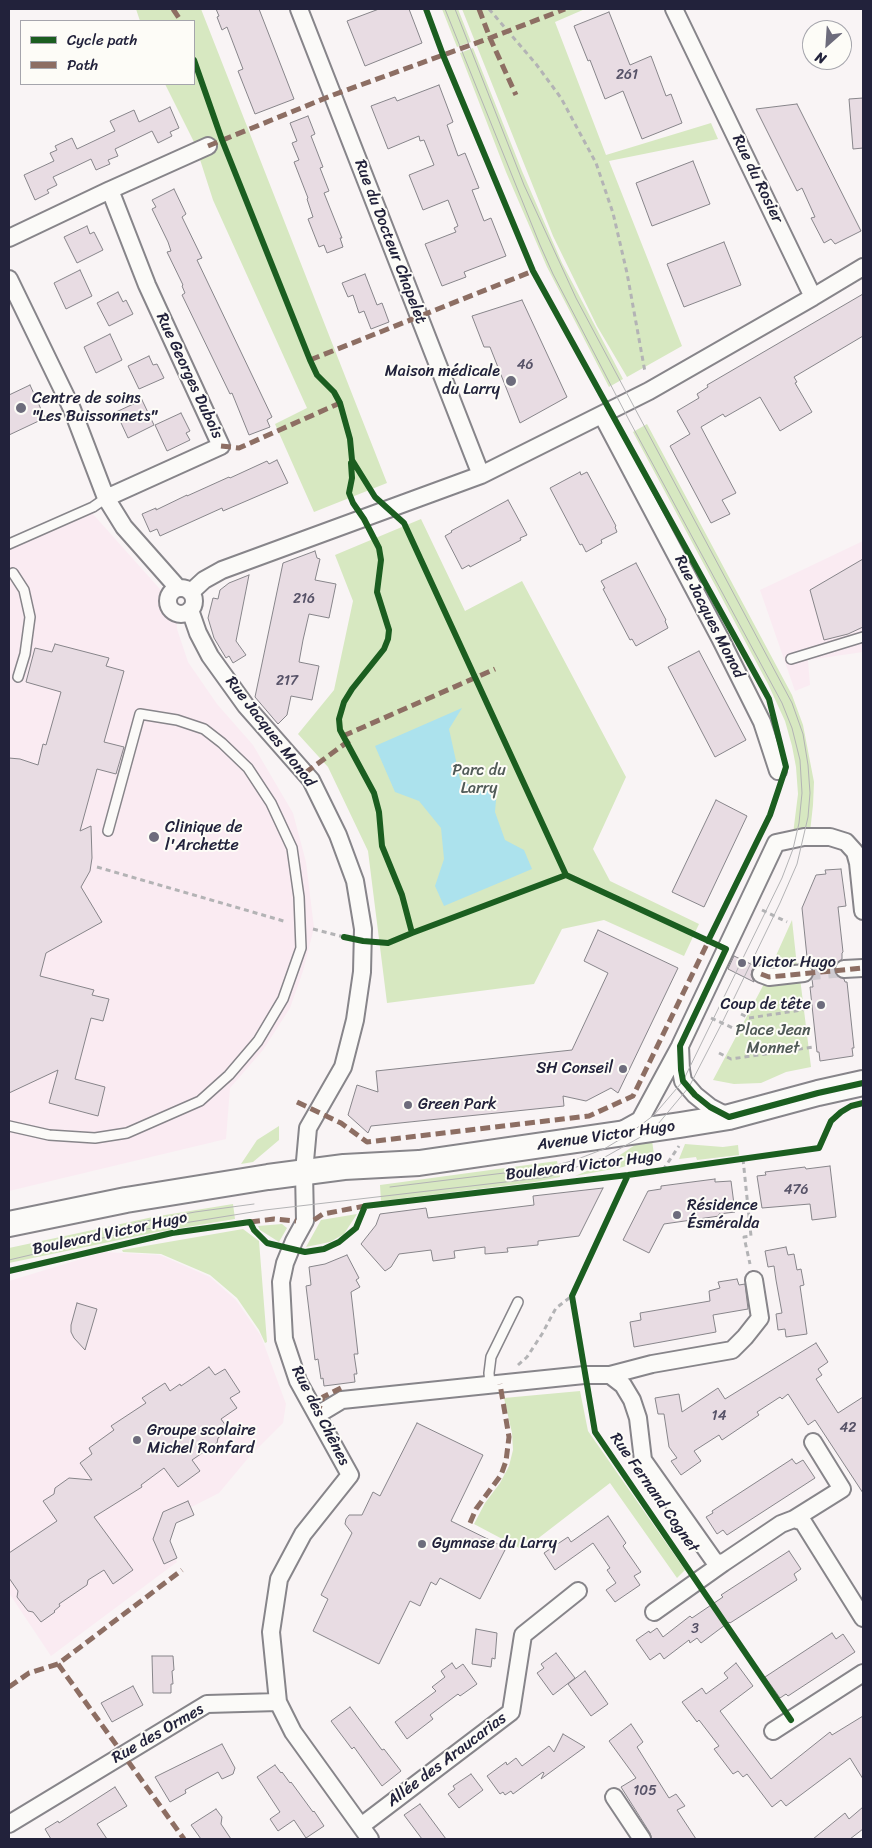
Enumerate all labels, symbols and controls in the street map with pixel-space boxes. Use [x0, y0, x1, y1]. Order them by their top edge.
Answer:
legend [20, 20, 195, 85]
north arrow [802, 20, 852, 70]
text: Cycle path [67, 27, 137, 53]
text: N [811, 45, 830, 71]
text: Path [67, 52, 98, 78]
house number: 261 [616, 67, 638, 83]
street label: Rue du Rosier [727, 132, 787, 226]
street label: Rue du Docteur Chapelet [350, 157, 430, 327]
street label: Rue Georges Dubois [151, 310, 227, 442]
house number: 46 [517, 357, 533, 373]
place label: Maison médicale du Larry [385, 362, 500, 400]
marker: Maison médicale du Larry [504, 374, 518, 388]
place label: Centre de soins "Les Buissonnets" [32, 389, 157, 427]
marker: Centre de soins "Les Buissonnets" [14, 401, 28, 415]
street label: Rue Jacques Monod [670, 552, 748, 682]
house number: 216 [293, 591, 315, 607]
street label: Rue Jacques Monod [221, 673, 319, 791]
house number: 217 [276, 673, 298, 689]
park label: Parc du Larry [452, 761, 506, 799]
place label: Clinique de l'Archette [165, 818, 242, 856]
marker: Clinique de l'Archette [147, 830, 161, 844]
place label: Victor Hugo [752, 953, 836, 973]
marker: Victor Hugo [736, 957, 748, 969]
place label: Coup de tête [720, 995, 811, 1015]
marker: Coup de tête [815, 999, 827, 1011]
park label: Place Jean Monnet [735, 1021, 811, 1059]
place label: SH Conseil [536, 1059, 613, 1079]
marker: SH Conseil [617, 1063, 629, 1075]
place label: Green Park [418, 1095, 497, 1115]
marker: Green Park [402, 1099, 414, 1111]
street label: Avenue Victor Hugo [536, 1117, 676, 1155]
street label: Boulevard Victor Hugo [505, 1147, 663, 1185]
house number: 476 [784, 1182, 808, 1198]
place label: Résidence Ésméralda [687, 1196, 759, 1234]
street label: Boulevard Victor Hugo [31, 1208, 189, 1260]
marker: Résidence Ésméralda [671, 1209, 683, 1221]
street label: Rue des Chênes [287, 1363, 353, 1469]
house number: 14 [712, 1408, 726, 1424]
house number: 42 [840, 1420, 856, 1436]
place label: Groupe scolaire Michel Ronfard [147, 1421, 256, 1459]
street label: Rue Fernand Cognet [606, 1429, 702, 1557]
marker: Groupe scolaire Michel Ronfard [131, 1434, 143, 1446]
place label: Gymnase du Larry [432, 1534, 557, 1554]
marker: Gymnase du Larry [416, 1538, 428, 1550]
house number: 3 [691, 1621, 699, 1637]
street label: Rue des Ormes [109, 1700, 207, 1768]
street label: Allée des Araucarias [384, 1709, 510, 1811]
house number: 105 [633, 1783, 657, 1799]

